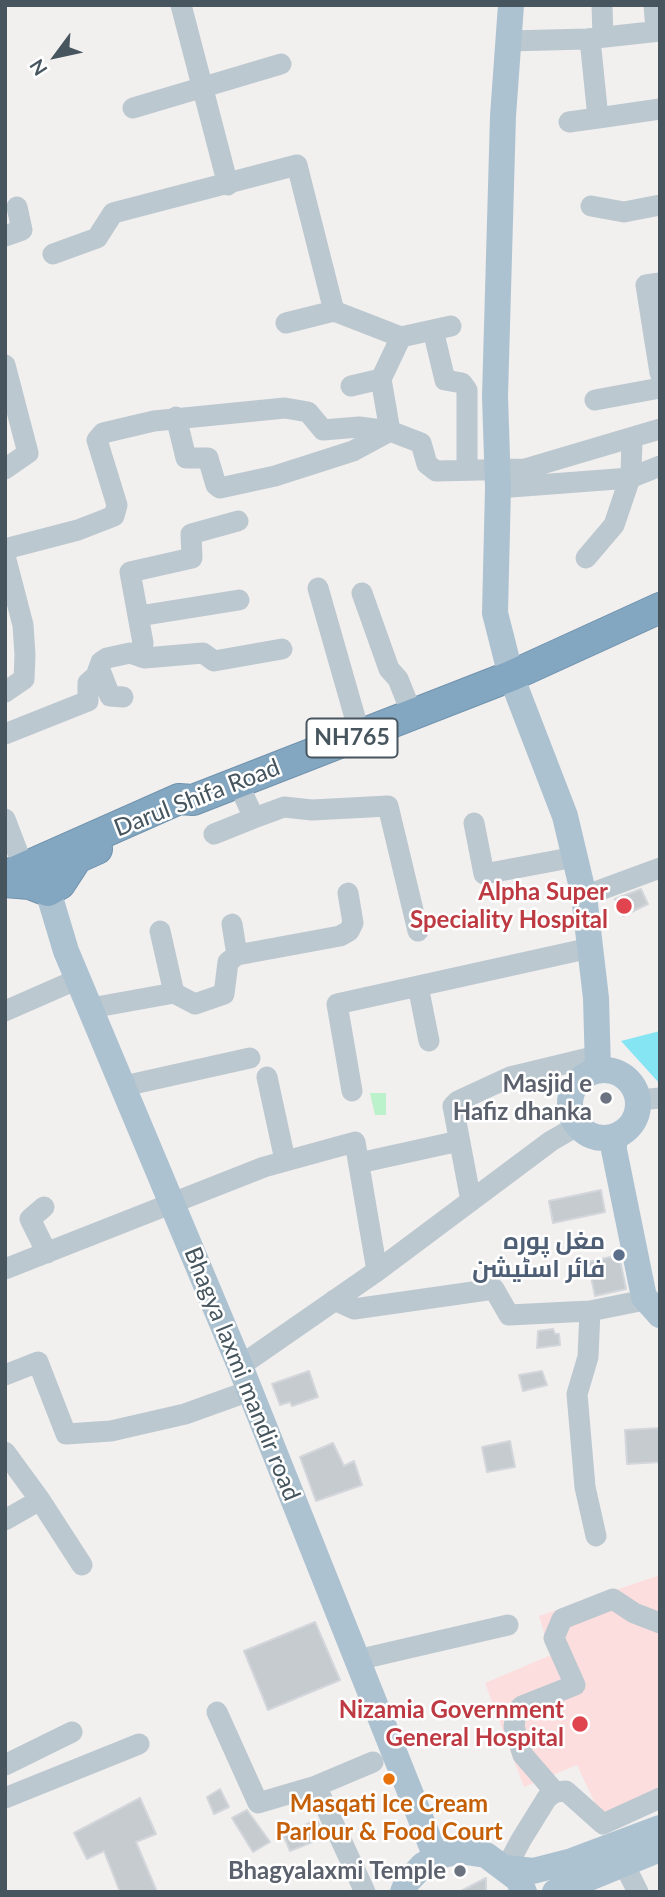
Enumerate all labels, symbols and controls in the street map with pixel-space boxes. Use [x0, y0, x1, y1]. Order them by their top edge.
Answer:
north arrow [21, 21, 91, 91]
text: N [24, 55, 52, 80]
road number: NH765 [306, 718, 398, 758]
street label: Darul Shifa Road [110, 753, 284, 843]
place label: Alpha Super Speciality Hospital [410, 878, 608, 934]
marker: Alpha Super Speciality Hospital [614, 896, 634, 916]
place label: Masjid e Hafiz dhanka [453, 1070, 592, 1126]
marker: Masjid e Hafiz dhanka [598, 1090, 614, 1106]
place label: مغل پورہ فائر اسٹیشن [472, 1227, 605, 1283]
street label: Bhagya laxmi mandir road [178, 1243, 306, 1505]
marker: مغل پورہ فائر اسٹیشن [611, 1247, 627, 1263]
place label: Nizamia Government General Hospital [339, 1696, 564, 1752]
marker: Nizamia Government General Hospital [570, 1714, 590, 1734]
marker: Masqati Ice Cream Parlour & Food Court [381, 1771, 397, 1787]
place label: Masqati Ice Cream Parlour & Food Court [275, 1790, 503, 1846]
place label: Bhagyalaxmi Temple [228, 1857, 446, 1885]
marker: Bhagyalaxmi Temple [452, 1863, 468, 1879]

